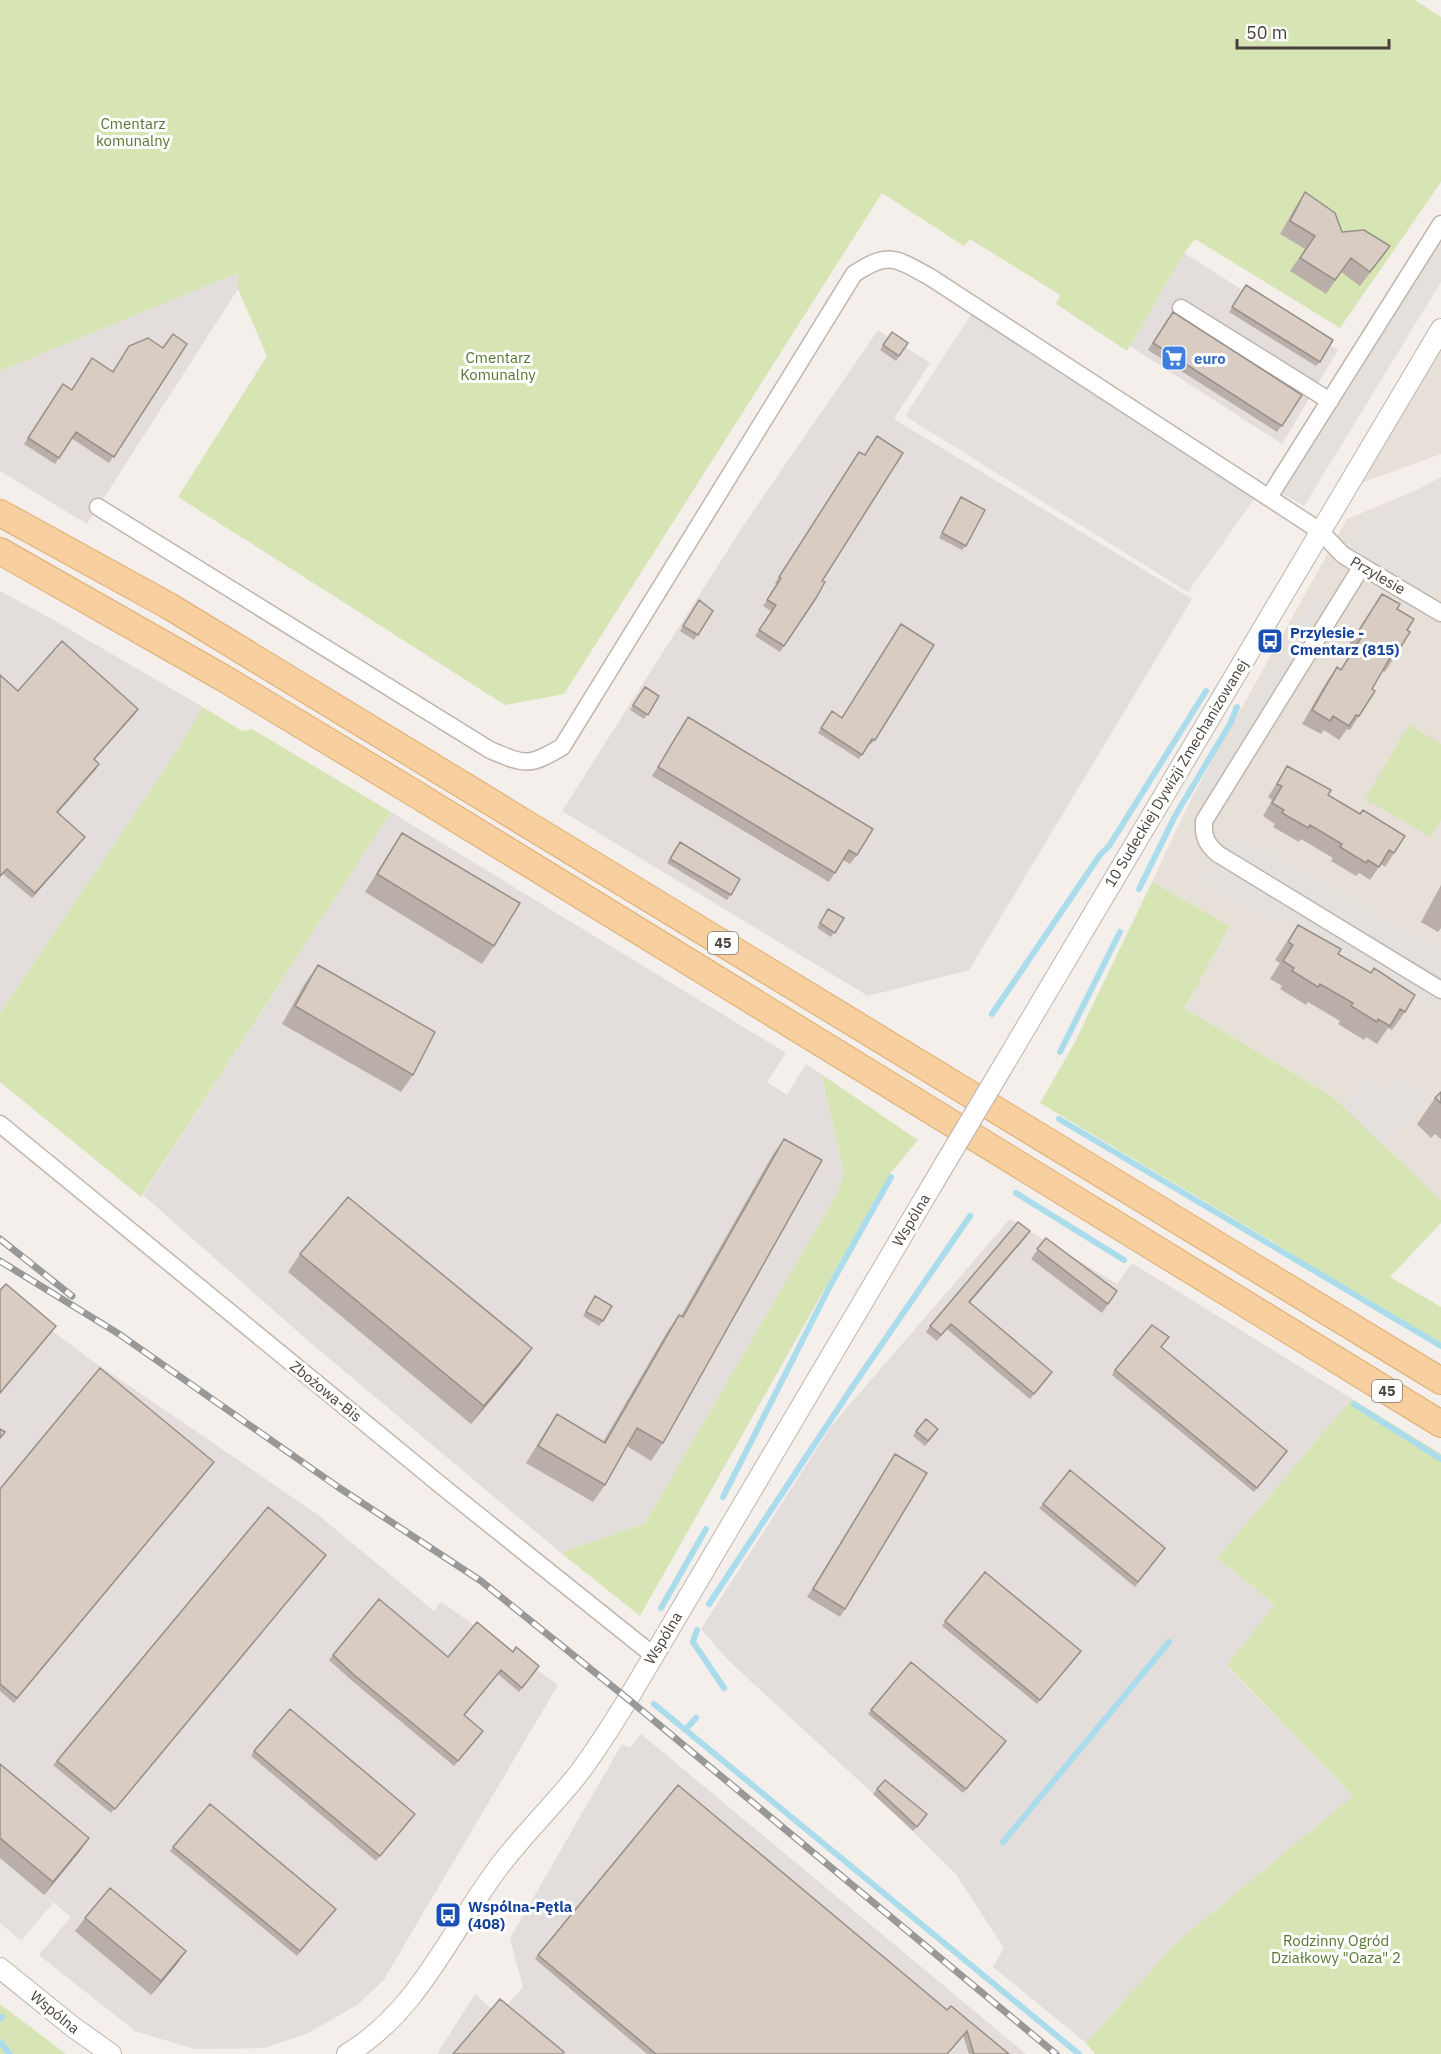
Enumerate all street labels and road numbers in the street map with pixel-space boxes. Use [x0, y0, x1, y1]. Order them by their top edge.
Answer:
street label: Przylesie [1347, 552, 1409, 598]
street label: 10 Sudeckiej Dywizji Zmechanizowanej [1100, 656, 1252, 890]
road number: 45 [708, 932, 738, 954]
street label: Wspólna [888, 1190, 934, 1250]
street label: Zbożowa-Bis [286, 1356, 366, 1426]
road number: 45 [1372, 1380, 1402, 1402]
street label: Wspólna [640, 1608, 686, 1668]
street label: Wspólna [26, 1986, 84, 2038]

